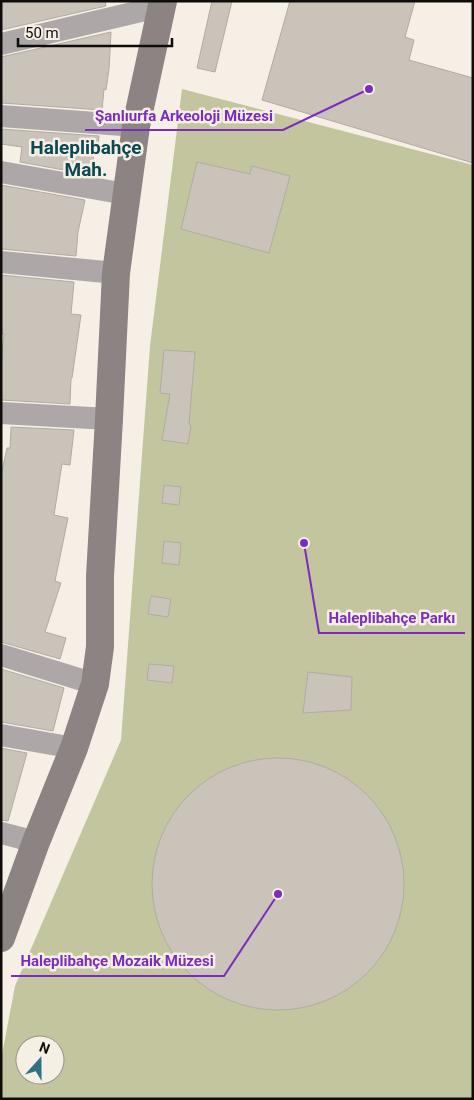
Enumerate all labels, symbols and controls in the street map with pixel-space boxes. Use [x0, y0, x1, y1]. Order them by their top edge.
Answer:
scale bar [18, 15, 171, 47]
text: 50 m [25, 24, 59, 42]
callout: Şanlıurfa Arkeoloji Müzesi [85, 100, 283, 130]
text: Şanlıurfa Arkeoloji Müzesi [95, 107, 273, 125]
district label: Haleplibahçe Mah. [30, 136, 142, 181]
callout: Haleplibahçe Parkı [319, 603, 465, 633]
text: Haleplibahçe Parkı [329, 609, 455, 627]
callout: Haleplibahçe Mozaik Müzesi [11, 946, 224, 976]
text: Haleplibahçe Mozaik Müzesi [20, 952, 214, 970]
north arrow [15, 1035, 65, 1085]
text: N [37, 1039, 52, 1057]

